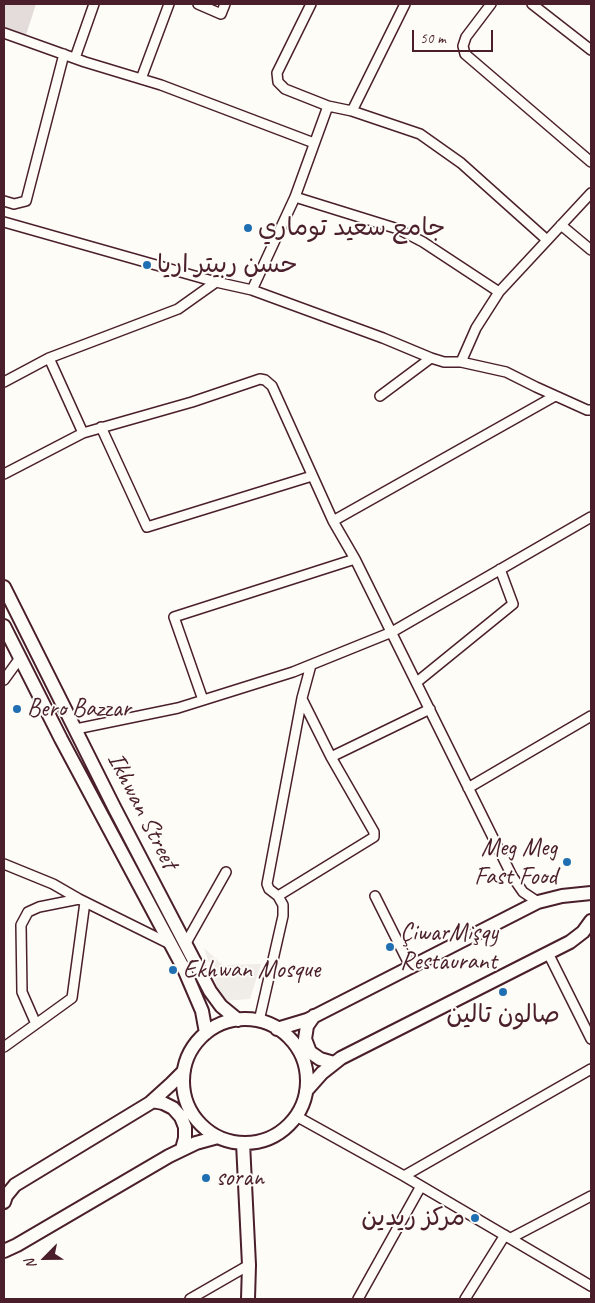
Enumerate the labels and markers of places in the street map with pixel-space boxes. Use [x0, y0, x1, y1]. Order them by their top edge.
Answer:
place label: جامع سعيد توماري [258, 213, 445, 243]
marker: جامع سعيد توماري [242, 222, 254, 234]
place label: حسن ربيتر اريا [157, 250, 298, 280]
marker: حسن ربيتر اريا [141, 259, 153, 271]
place label: Bero Bazzar [27, 694, 131, 724]
marker: Bero Bazzar [11, 703, 23, 715]
place label: Meg Meg Fast Food [474, 833, 557, 892]
marker: Meg Meg Fast Food [561, 856, 573, 868]
place label: ÇiwarMişqy Restaurant [400, 918, 498, 977]
marker: ÇiwarMişqy Restaurant [384, 941, 396, 953]
place label: Ekhwan Mosque [183, 955, 320, 985]
marker: Ekhwan Mosque [167, 964, 179, 976]
marker: صالون تالين [497, 986, 509, 998]
place label: صالون تالين [446, 1000, 560, 1030]
place label: soran [216, 1163, 264, 1193]
marker: soran [200, 1172, 212, 1184]
place label: مركز ريدين [361, 1203, 465, 1233]
marker: مركز ريدين [469, 1212, 481, 1224]

